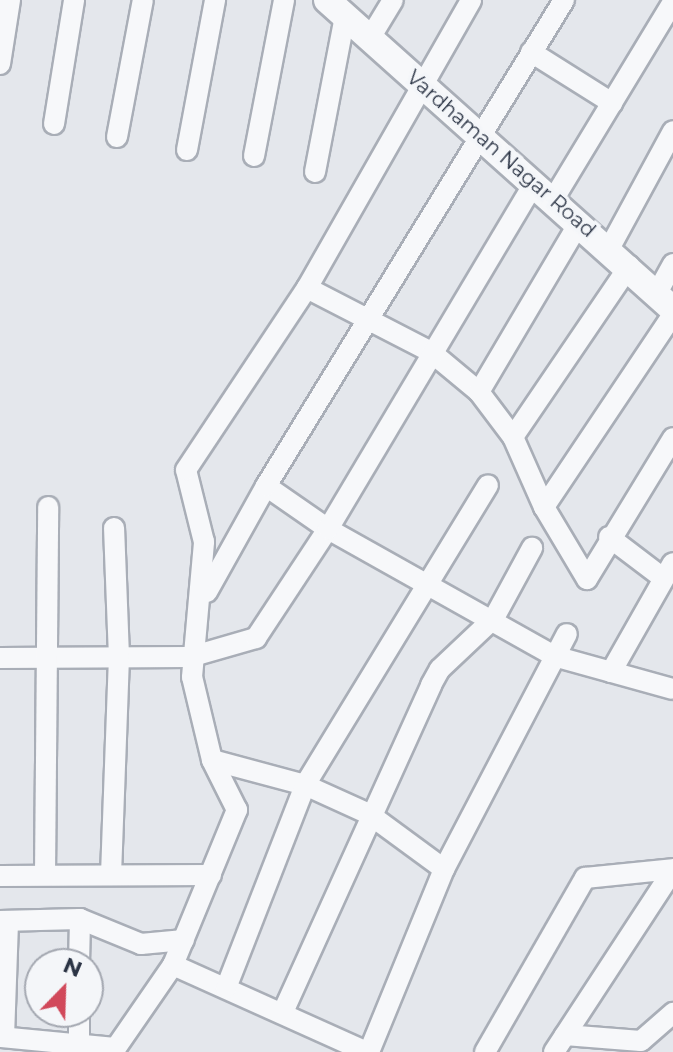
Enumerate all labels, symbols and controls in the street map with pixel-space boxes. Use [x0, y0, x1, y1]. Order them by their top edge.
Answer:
street label: Vardhaman Nagar Road [402, 65, 600, 243]
north arrow [24, 948, 104, 1028]
text: N [59, 951, 86, 983]

